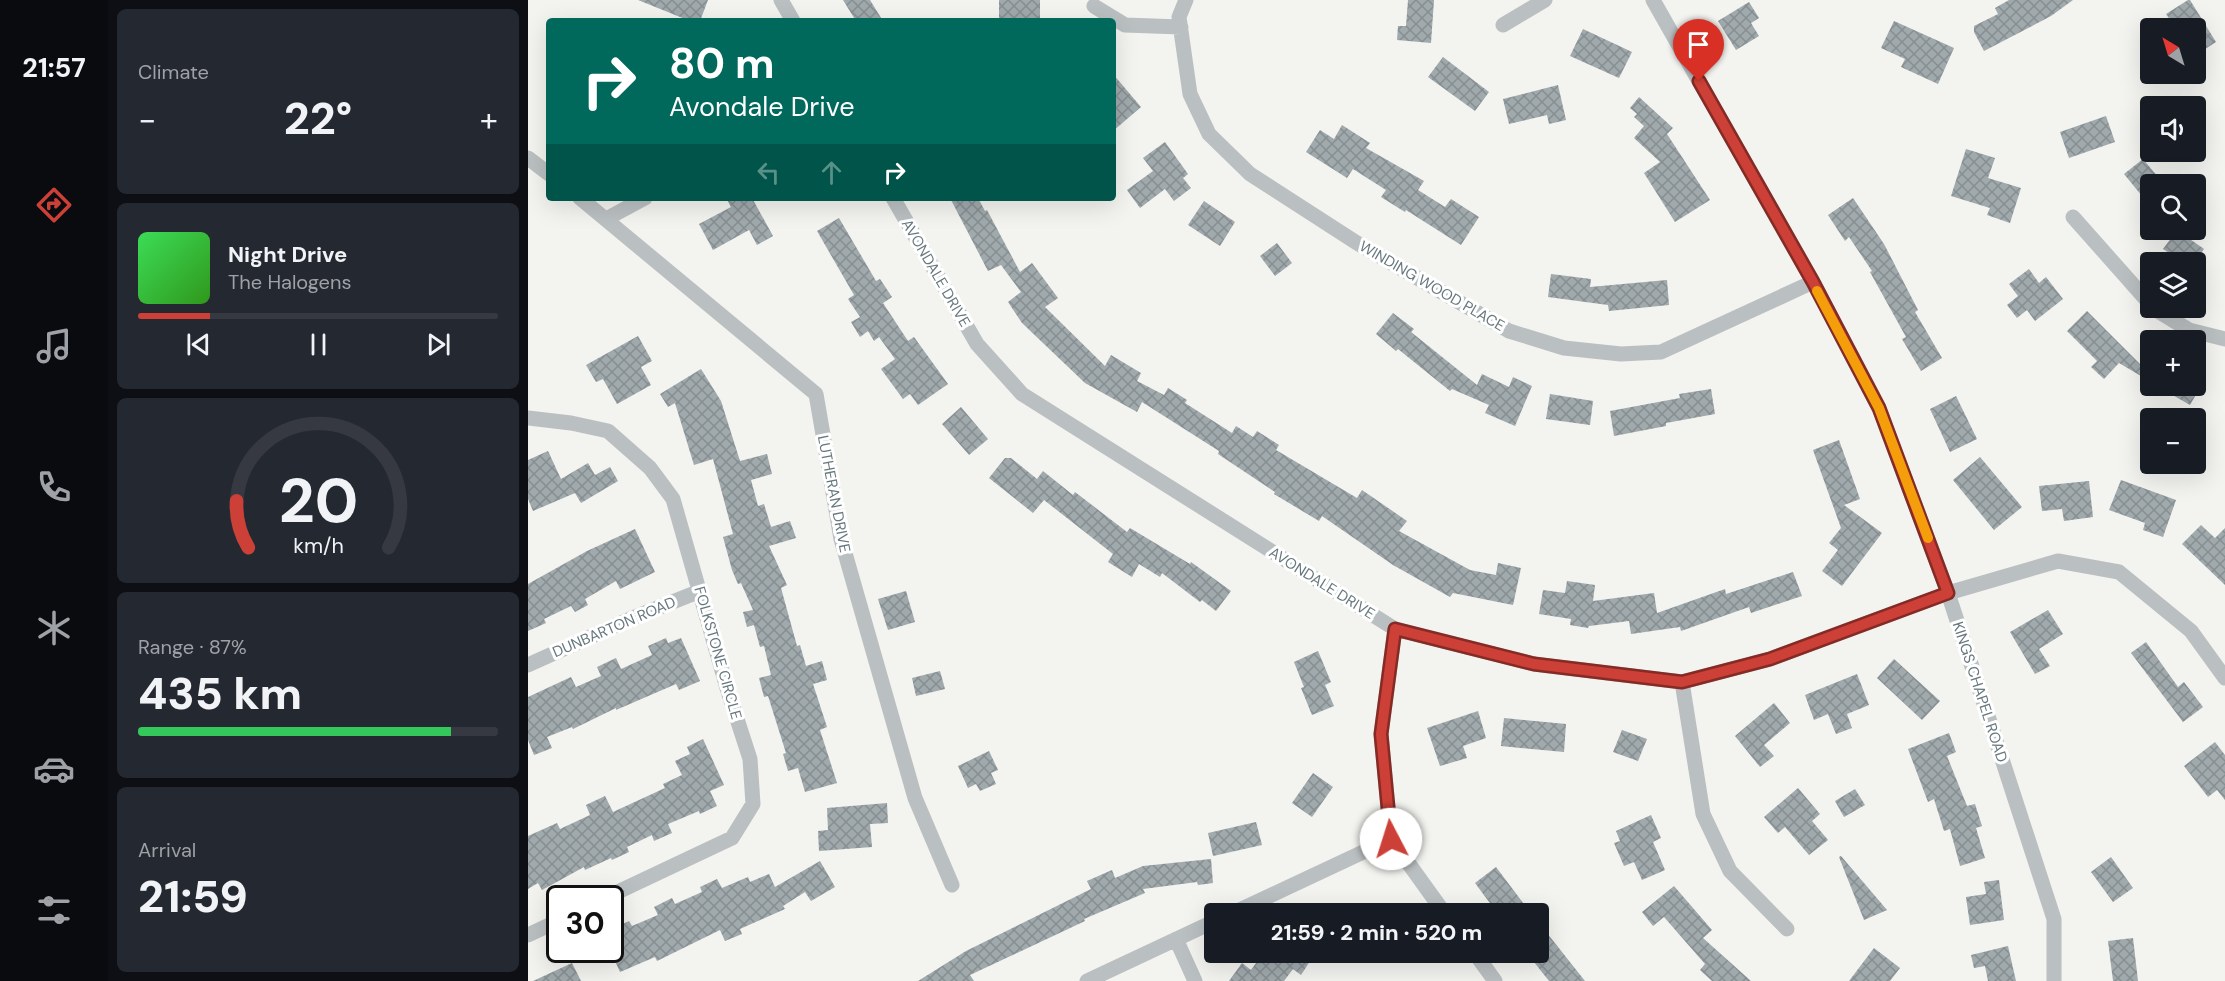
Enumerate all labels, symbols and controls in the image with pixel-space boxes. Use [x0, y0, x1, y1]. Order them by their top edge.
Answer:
north arrow [2140, 18, 2206, 84]
map controls [2140, 18, 2206, 474]
pin [1673, 19, 1724, 81]
icon: arrive [1682, 28, 1715, 61]
text: 80 m [669, 36, 775, 91]
icon: right [570, 42, 648, 120]
text: 21:57 [22, 50, 86, 85]
text: Climate [138, 59, 209, 85]
text: 22° [284, 89, 352, 148]
text: Avondale Drive [669, 89, 855, 124]
button: sound [2140, 96, 2206, 162]
text: − [138, 98, 156, 141]
text: + [480, 98, 498, 141]
icon: left [752, 156, 785, 189]
icon: ahead [815, 156, 848, 189]
icon: right [878, 156, 911, 189]
button: search [2140, 174, 2206, 240]
icon: directions [33, 184, 75, 226]
street label: AVONDALE DRIVE [897, 215, 975, 331]
street label: WINDING WOOD PLACE [1356, 236, 1508, 336]
text: Night Drive [228, 240, 347, 269]
button: layers [2140, 252, 2206, 318]
text: The Halogens [228, 269, 351, 295]
icon: music [33, 325, 75, 367]
icon: previous [182, 328, 215, 361]
icon: pause [302, 328, 335, 361]
icon: next [422, 328, 455, 361]
button: + [2140, 330, 2206, 396]
button: − [2140, 408, 2206, 474]
street label: LUTHERAN DRIVE [813, 434, 855, 554]
text: 20 [278, 460, 358, 541]
icon: phone [33, 466, 75, 508]
text: km/h [293, 532, 343, 560]
street label: AVONDALE DRIVE [1265, 542, 1379, 624]
street label: FOLKSTONE CIRCLE [689, 584, 747, 722]
street label: DUNBARTON ROAD [549, 592, 679, 662]
icon: climate [33, 607, 75, 649]
street label: KINGS CHAPEL ROAD [1948, 619, 2012, 765]
text: Range · 87% [138, 634, 247, 660]
text: 435 km [138, 664, 302, 723]
icon: car [33, 748, 75, 790]
position arrow [1359, 807, 1423, 871]
text: Arrival [138, 837, 196, 863]
text: 21:59 [138, 867, 248, 926]
speed limit sign: 30 [546, 885, 624, 963]
icon: filters [33, 889, 75, 931]
text: 21:59 · 2 min · 520 m [1271, 918, 1482, 947]

